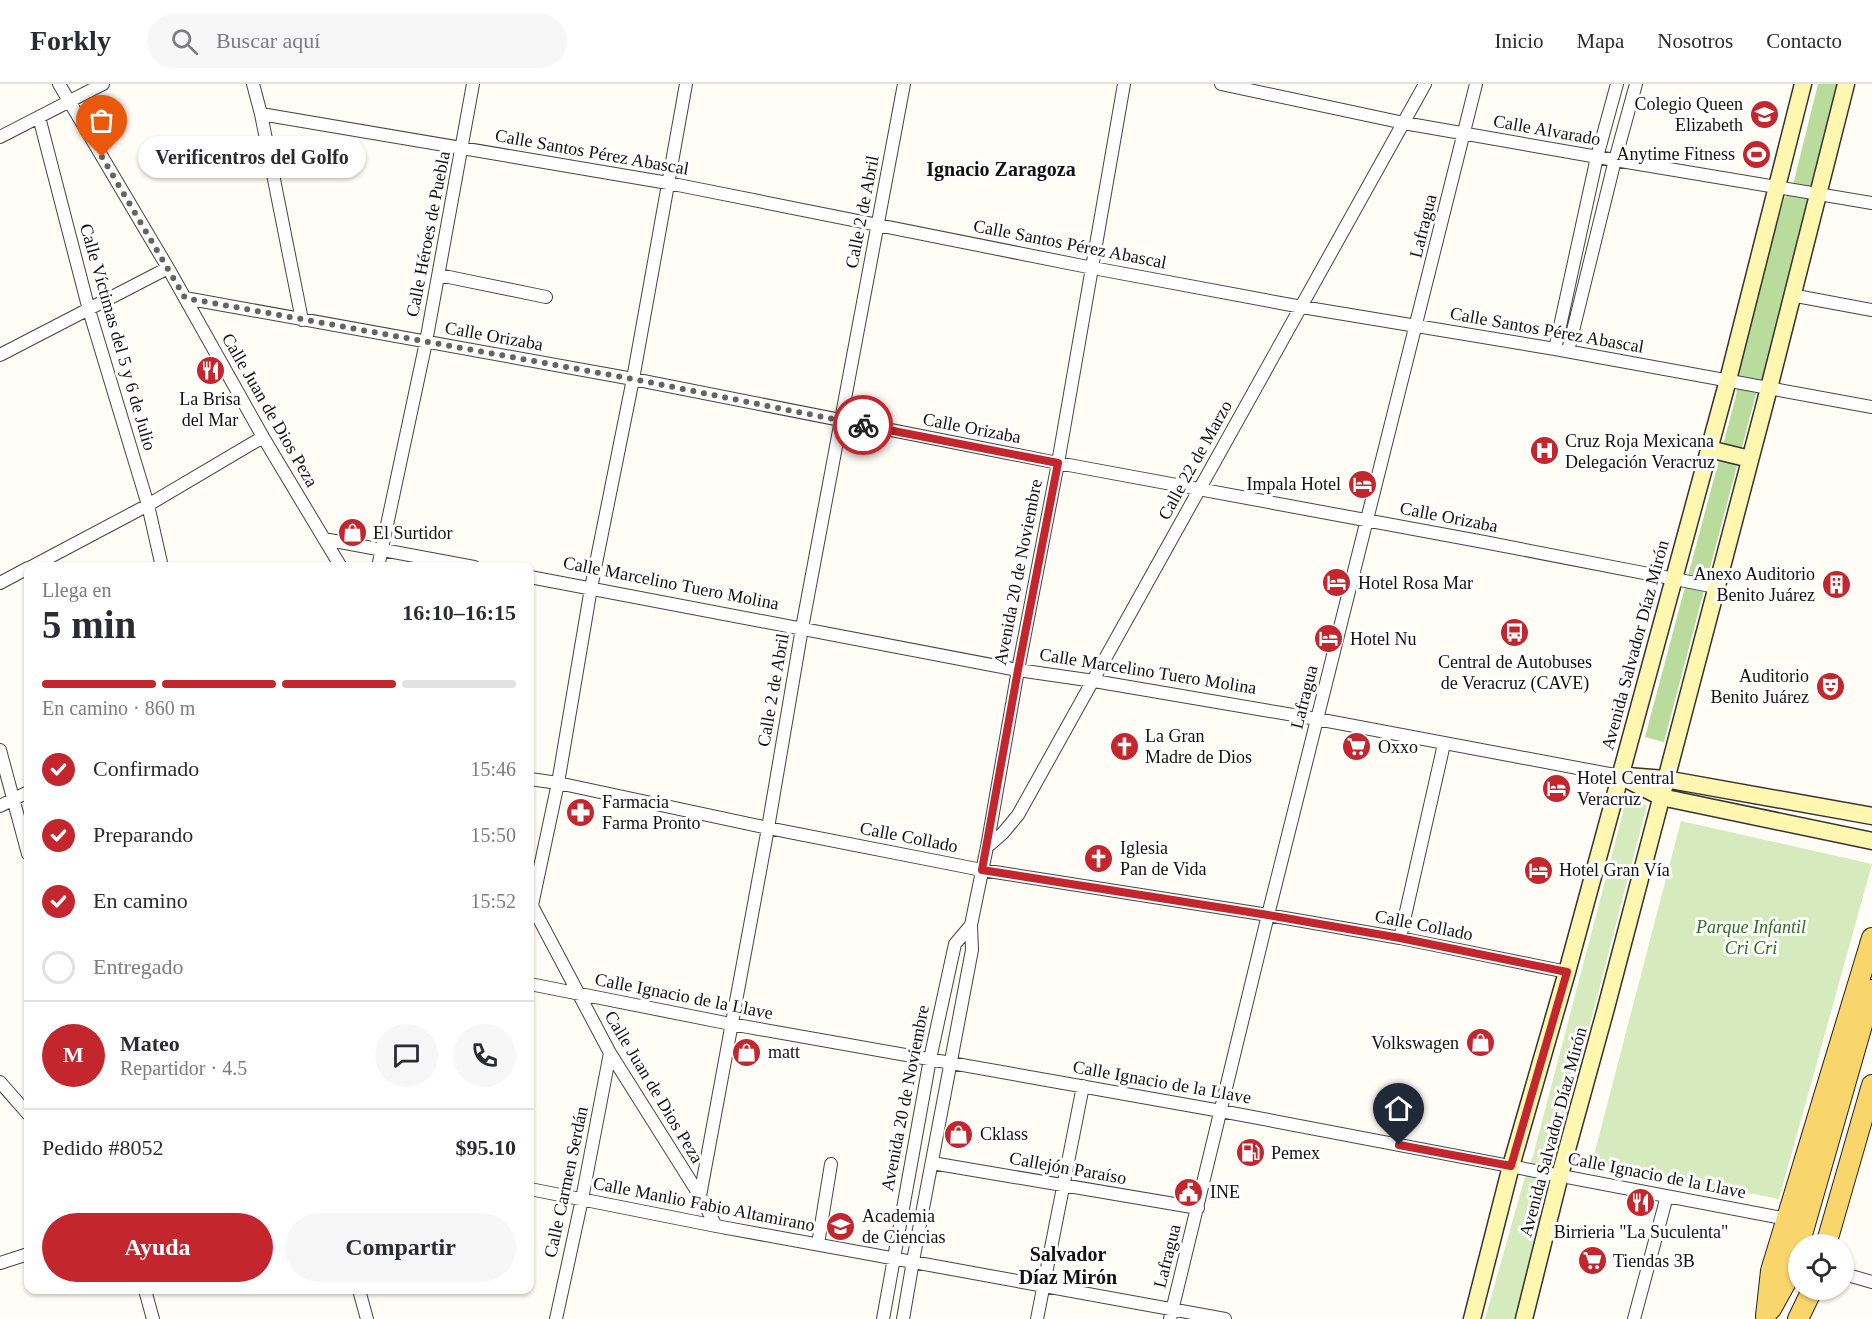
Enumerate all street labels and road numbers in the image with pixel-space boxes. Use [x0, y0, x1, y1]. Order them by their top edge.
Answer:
street label: Calle Alvarado [1492, 111, 1602, 149]
street label: Calle Santos Pérez Abascal [494, 125, 690, 179]
street label: Calle Héroes de Puebla [402, 149, 454, 319]
street label: Calle 2 de Abril [841, 154, 883, 270]
street label: Lafragua [1405, 192, 1441, 260]
street label: Calle Santos Pérez Abascal [972, 215, 1168, 273]
street label: Calle Víctimas del 5 y 6 de Julio [76, 221, 160, 453]
street label: Calle Santos Pérez Abascal [1449, 303, 1645, 357]
street label: Calle Orizaba [443, 318, 545, 354]
street label: Calle Juan de Dios Peza [218, 330, 322, 490]
street label: Calle 22 de Marzo [1154, 397, 1236, 523]
street label: Calle Orizaba [921, 409, 1023, 447]
street label: Avenida 20 de Noviembre [990, 477, 1046, 667]
street label: Calle Orizaba [1398, 498, 1500, 536]
street label: Avenida Salvador Díaz Mirón [1597, 538, 1673, 752]
street label: Calle Marcelino Tuero Molina [561, 552, 781, 614]
street label: Calle 2 de Abril [753, 632, 793, 748]
street label: Calle Marcelino Tuero Molina [1038, 644, 1258, 698]
street label: Lafragua [1286, 663, 1322, 731]
street label: Calle Collado [858, 818, 960, 856]
street label: Calle Collado [1373, 906, 1475, 944]
street label: Calle Ignacio de la Llave [593, 969, 775, 1023]
street label: Avenida 20 de Noviembre [877, 1003, 933, 1193]
street label: Calle Juan de Dios Peza [601, 1007, 707, 1167]
street label: Avenida Salvador Díaz Mirón [1515, 1025, 1591, 1239]
street label: Calle Ignacio de la Llave [1071, 1056, 1253, 1108]
street label: Calle Carmen Serdán [540, 1105, 592, 1259]
street label: Callejón Paraíso [1008, 1148, 1128, 1188]
street label: Calle Ignacio de la Llave [1566, 1148, 1748, 1202]
street label: Calle Manlio Fabio Altamirano [591, 1173, 817, 1235]
street label: Lafragua [1149, 1222, 1185, 1290]

